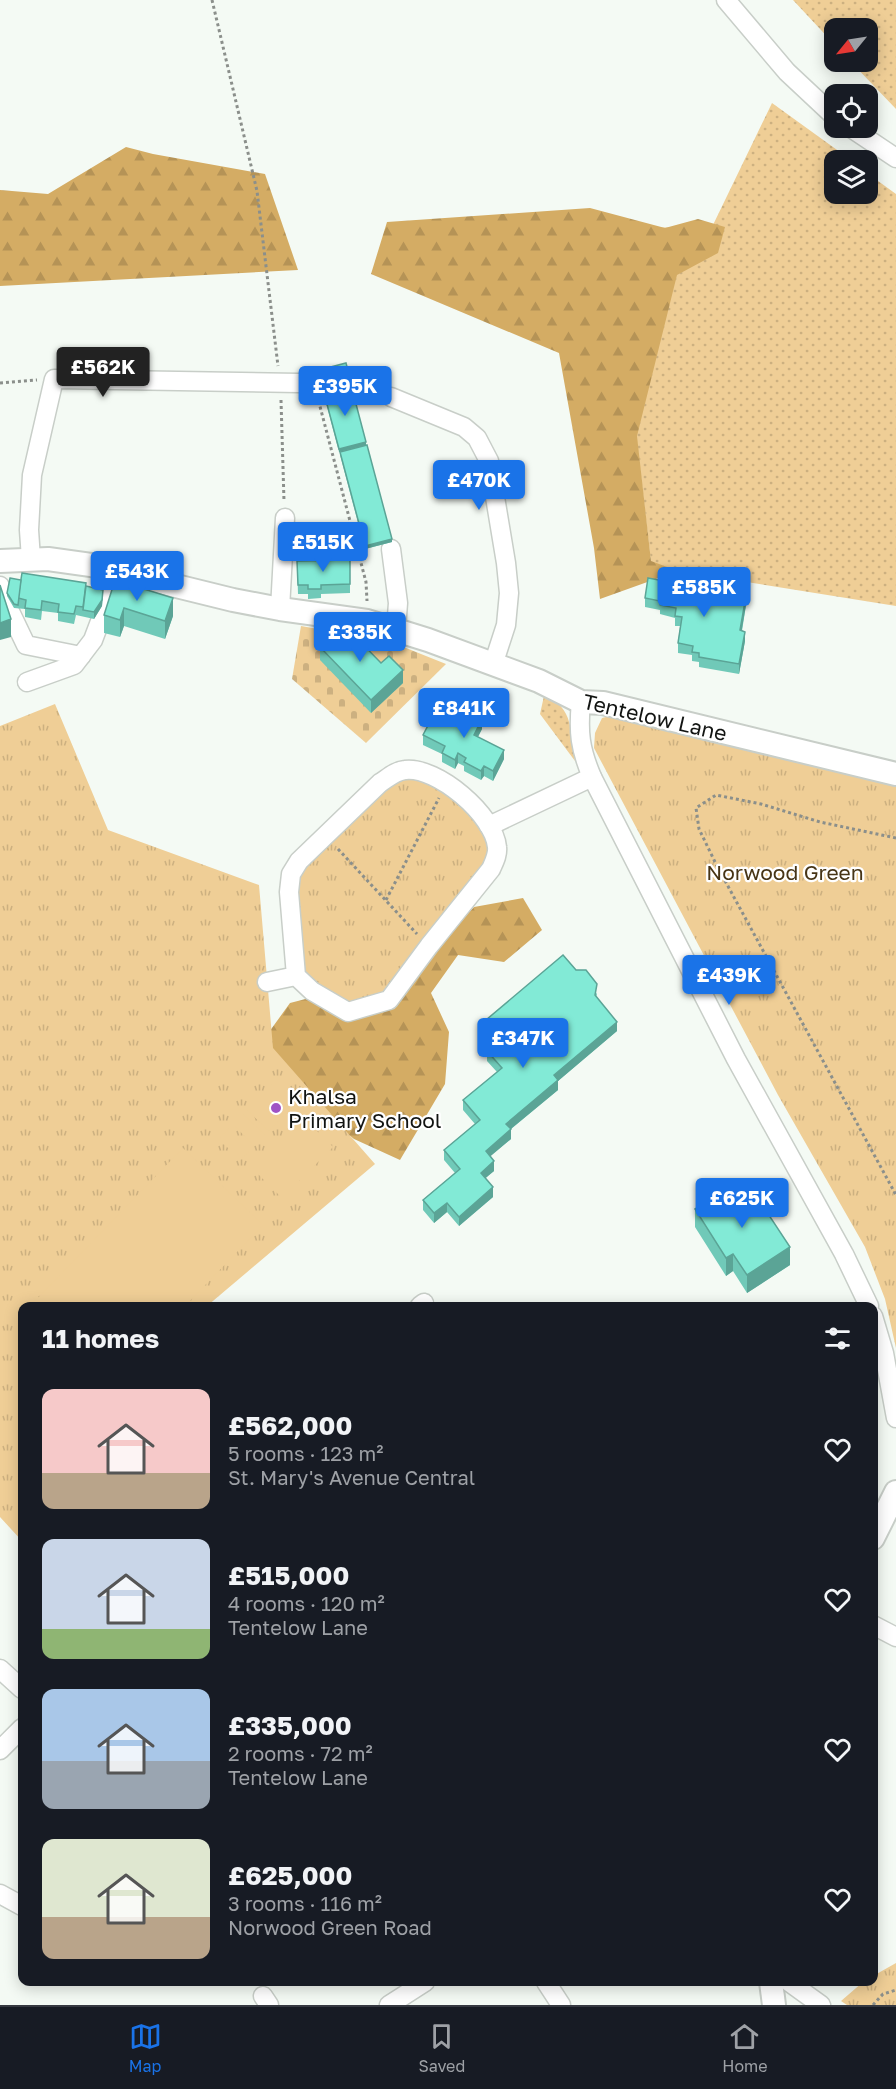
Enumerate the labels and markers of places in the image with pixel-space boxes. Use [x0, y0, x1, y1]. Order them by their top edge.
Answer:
pin: £562K [61, 347, 145, 398]
pin: £395K [303, 366, 387, 417]
pin: £470K [437, 460, 521, 511]
pin: £515K [281, 522, 365, 573]
pin: £543K [95, 551, 179, 602]
pin: £585K [662, 567, 746, 618]
pin: £335K [318, 612, 402, 663]
pin: £841K [422, 688, 506, 739]
pin: £439K [687, 955, 771, 1006]
pin: £347K [481, 1018, 565, 1069]
place label: Khalsa Primary School [288, 1083, 442, 1133]
marker: Khalsa Primary School [269, 1101, 283, 1115]
pin: £625K [700, 1178, 784, 1229]

